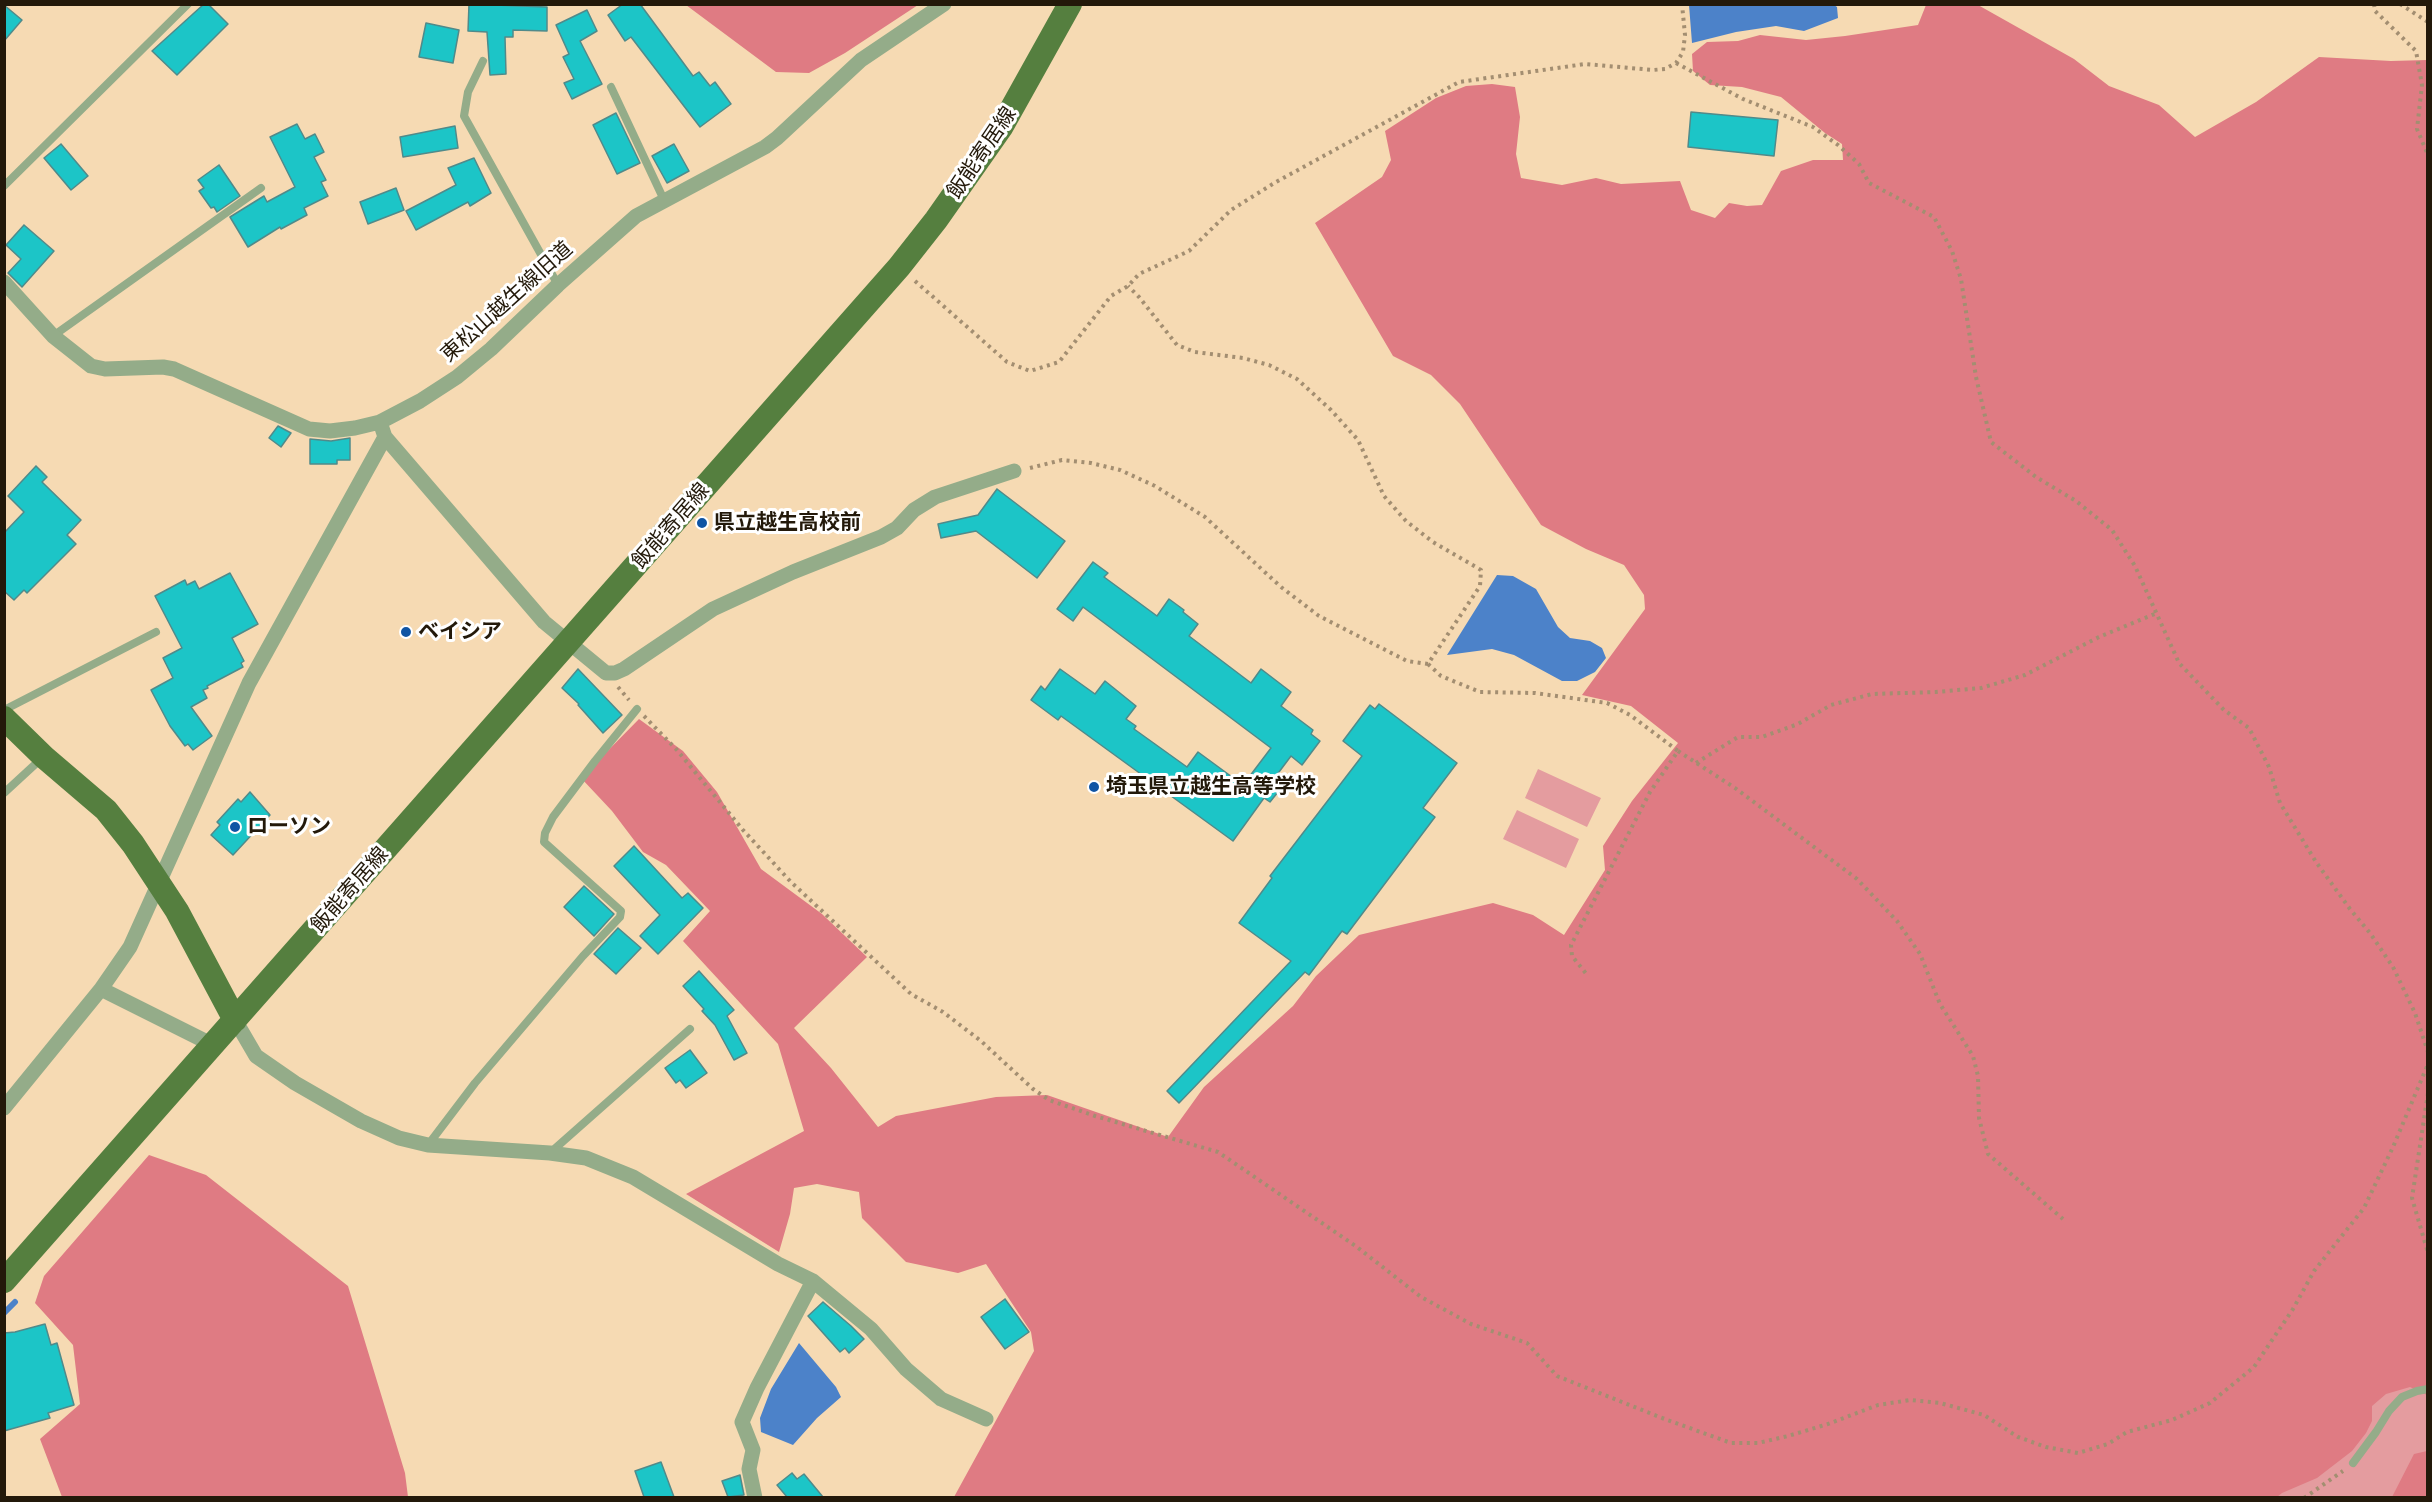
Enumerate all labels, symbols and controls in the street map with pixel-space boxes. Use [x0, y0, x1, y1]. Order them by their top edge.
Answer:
street label: 飯能寄居線 [942, 102, 1022, 204]
street label: 東松山越生線旧道 [436, 236, 578, 368]
street label: 飯能寄居線 [627, 478, 715, 574]
place label: 県立越生高校前 [714, 510, 861, 536]
marker: 県立越生高校前 [695, 516, 709, 530]
place label: ベイシア [418, 619, 502, 645]
marker: ベイシア [399, 625, 413, 639]
place label: 埼玉県立越生高等学校 [1106, 774, 1316, 800]
marker: 埼玉県立越生高等学校 [1087, 780, 1101, 794]
place label: ローソン [247, 814, 331, 840]
marker: ローソン [228, 820, 242, 834]
street label: 飯能寄居線 [306, 842, 394, 938]

